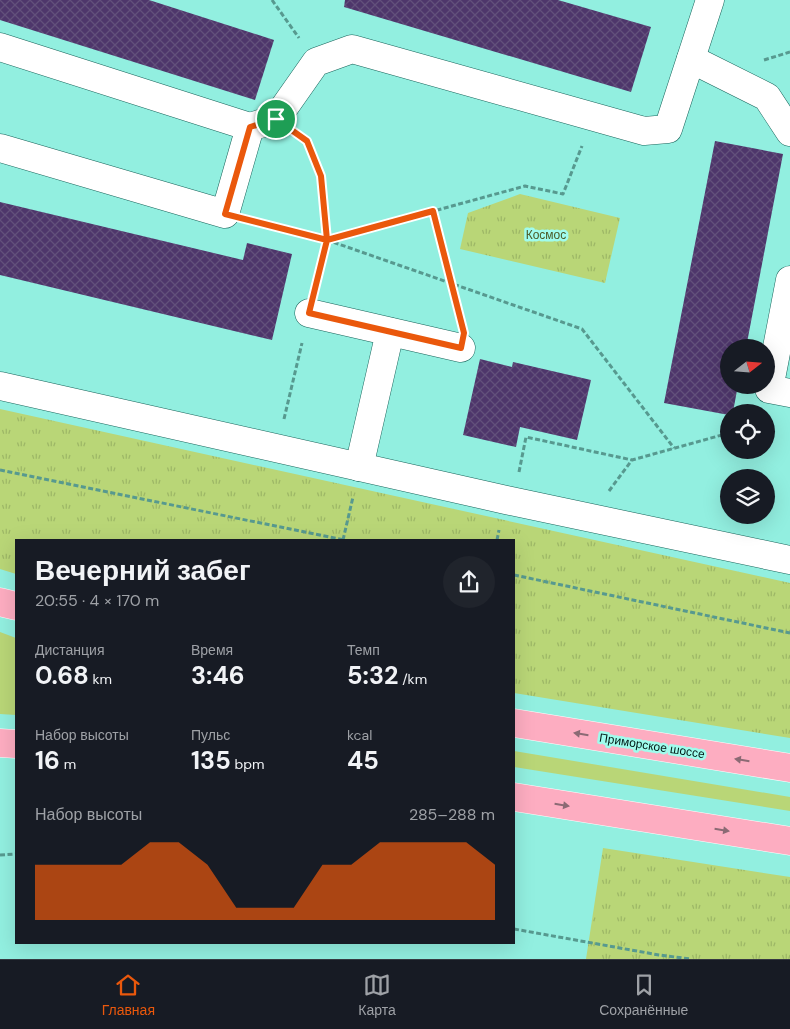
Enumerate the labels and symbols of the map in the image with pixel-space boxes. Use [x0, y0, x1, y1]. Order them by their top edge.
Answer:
pin [255, 98, 297, 140]
park label: Космос [526, 227, 566, 243]
north arrow [720, 339, 775, 394]
one-way arrow [573, 730, 589, 738]
street label: Приморское шоссе [598, 730, 706, 762]
one-way arrow [734, 756, 750, 764]
one-way arrow [554, 801, 570, 809]
one-way arrow [715, 826, 731, 834]

